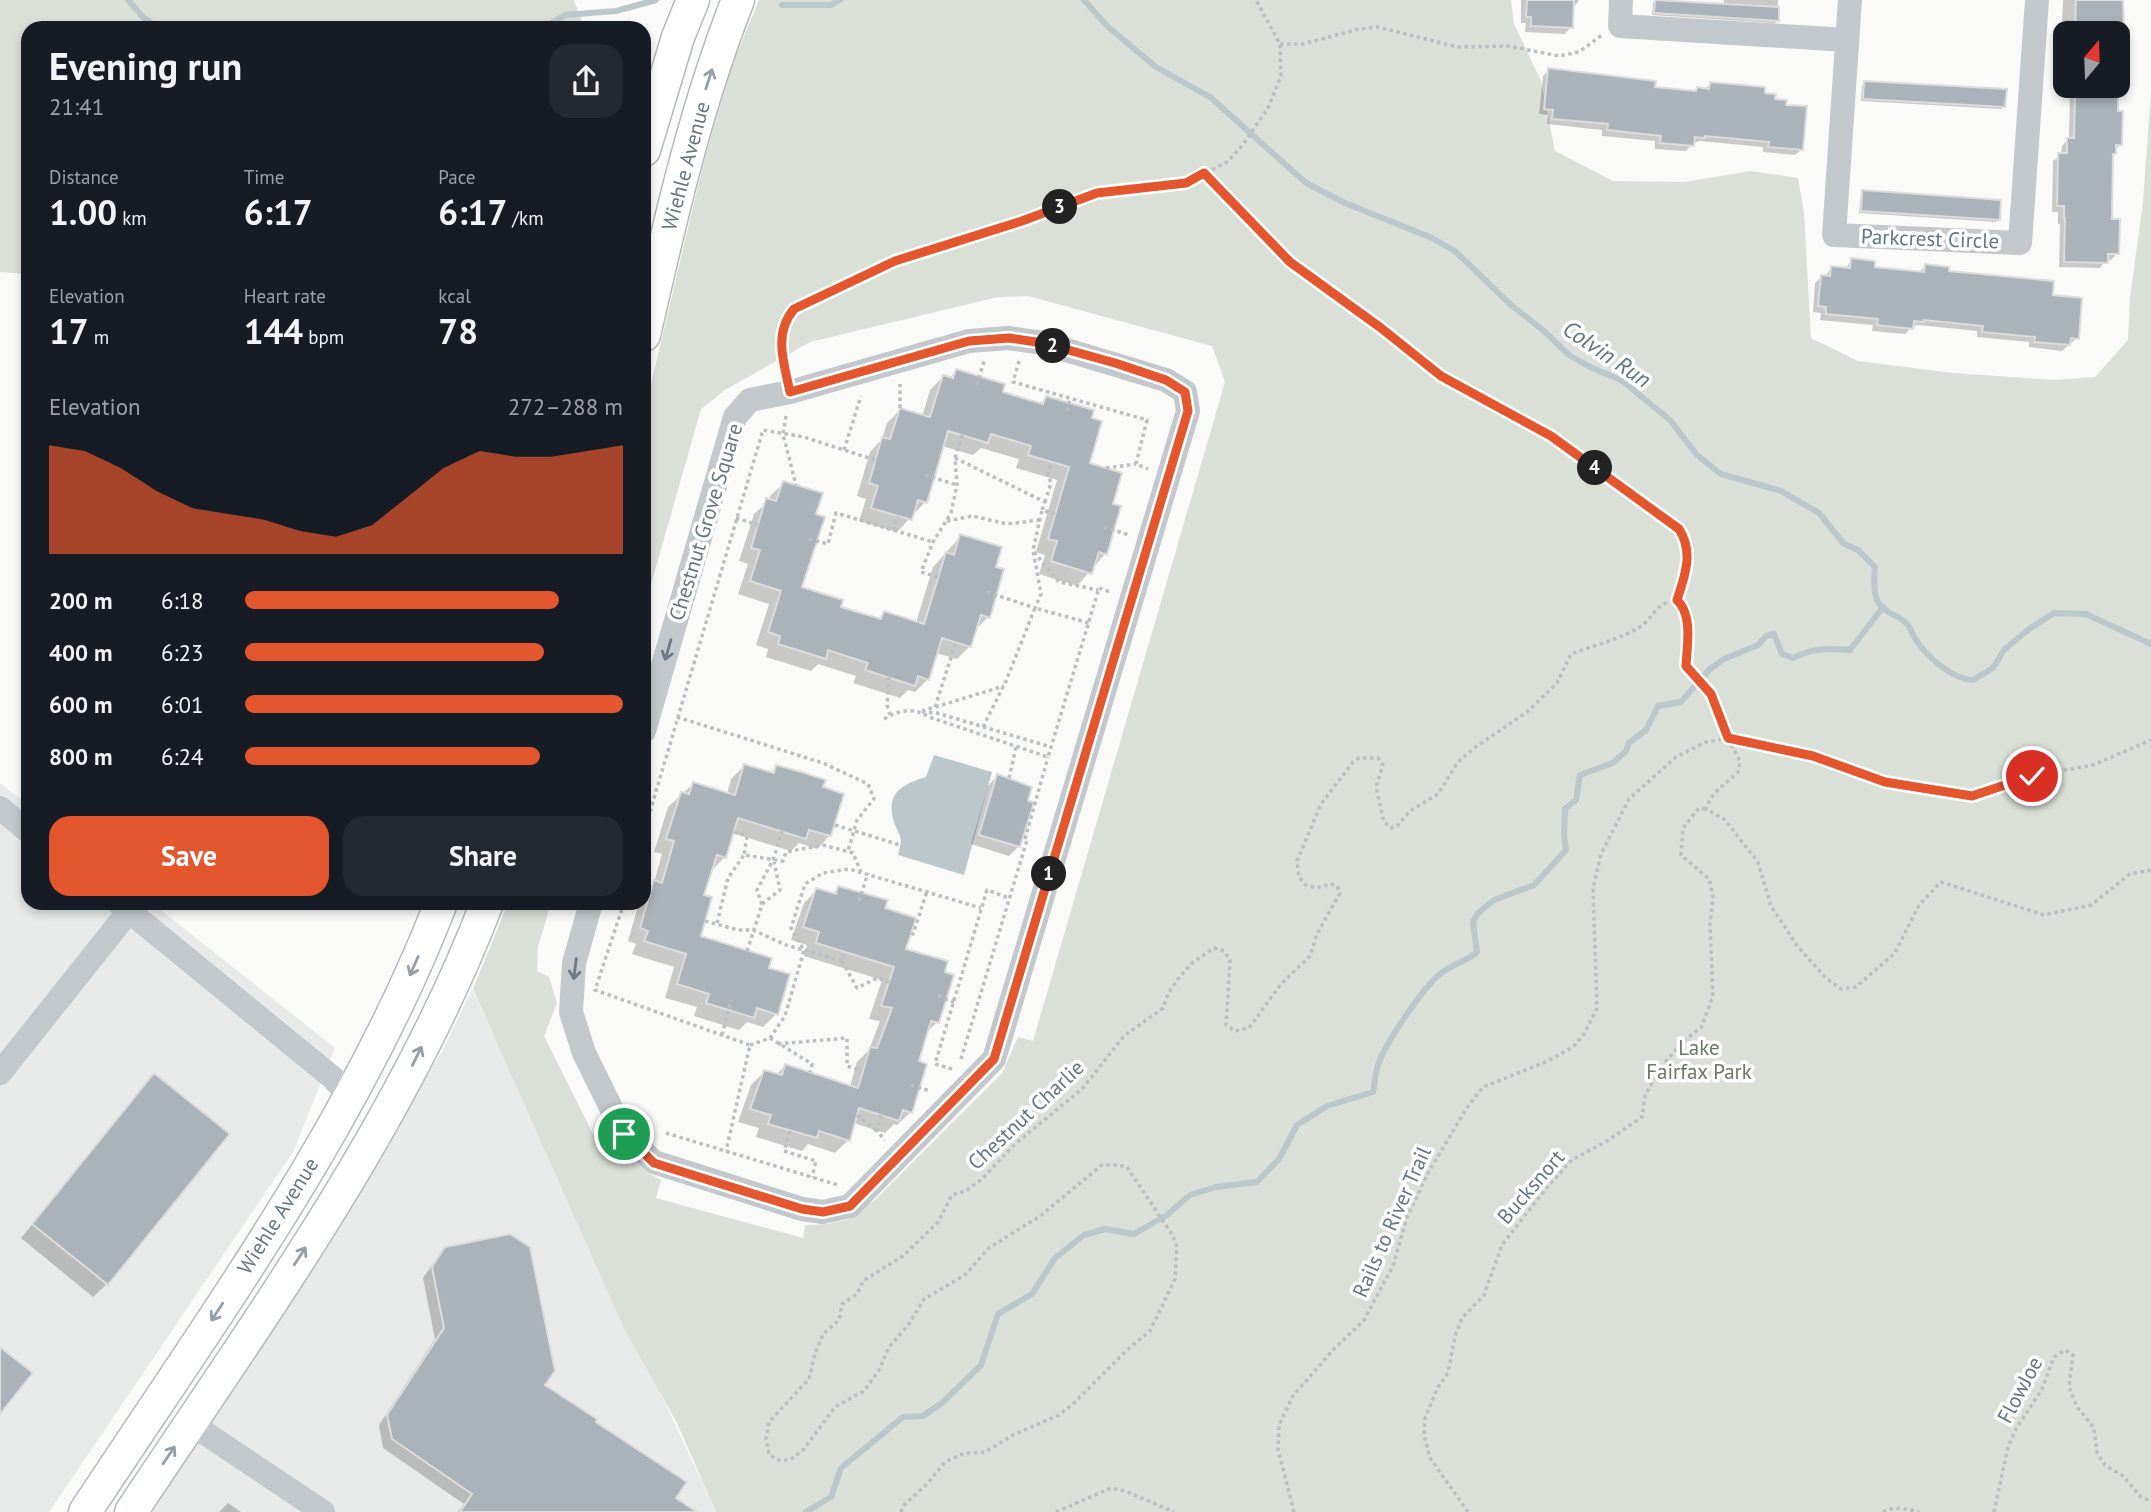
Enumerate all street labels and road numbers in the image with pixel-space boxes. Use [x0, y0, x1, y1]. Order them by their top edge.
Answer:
street label: Wiehle Avenue [655, 98, 716, 233]
street label: Parkcrest Circle [1860, 223, 2000, 254]
street label: Chestnut Grove Square [663, 420, 748, 624]
street label: Chestnut Charlie [962, 1054, 1089, 1175]
street label: Rails to River Trail [1346, 1142, 1437, 1301]
street label: Bucksnort [1491, 1144, 1570, 1229]
street label: Wiehle Avenue [231, 1152, 324, 1279]
street label: FlowJoe [1991, 1352, 2048, 1428]

